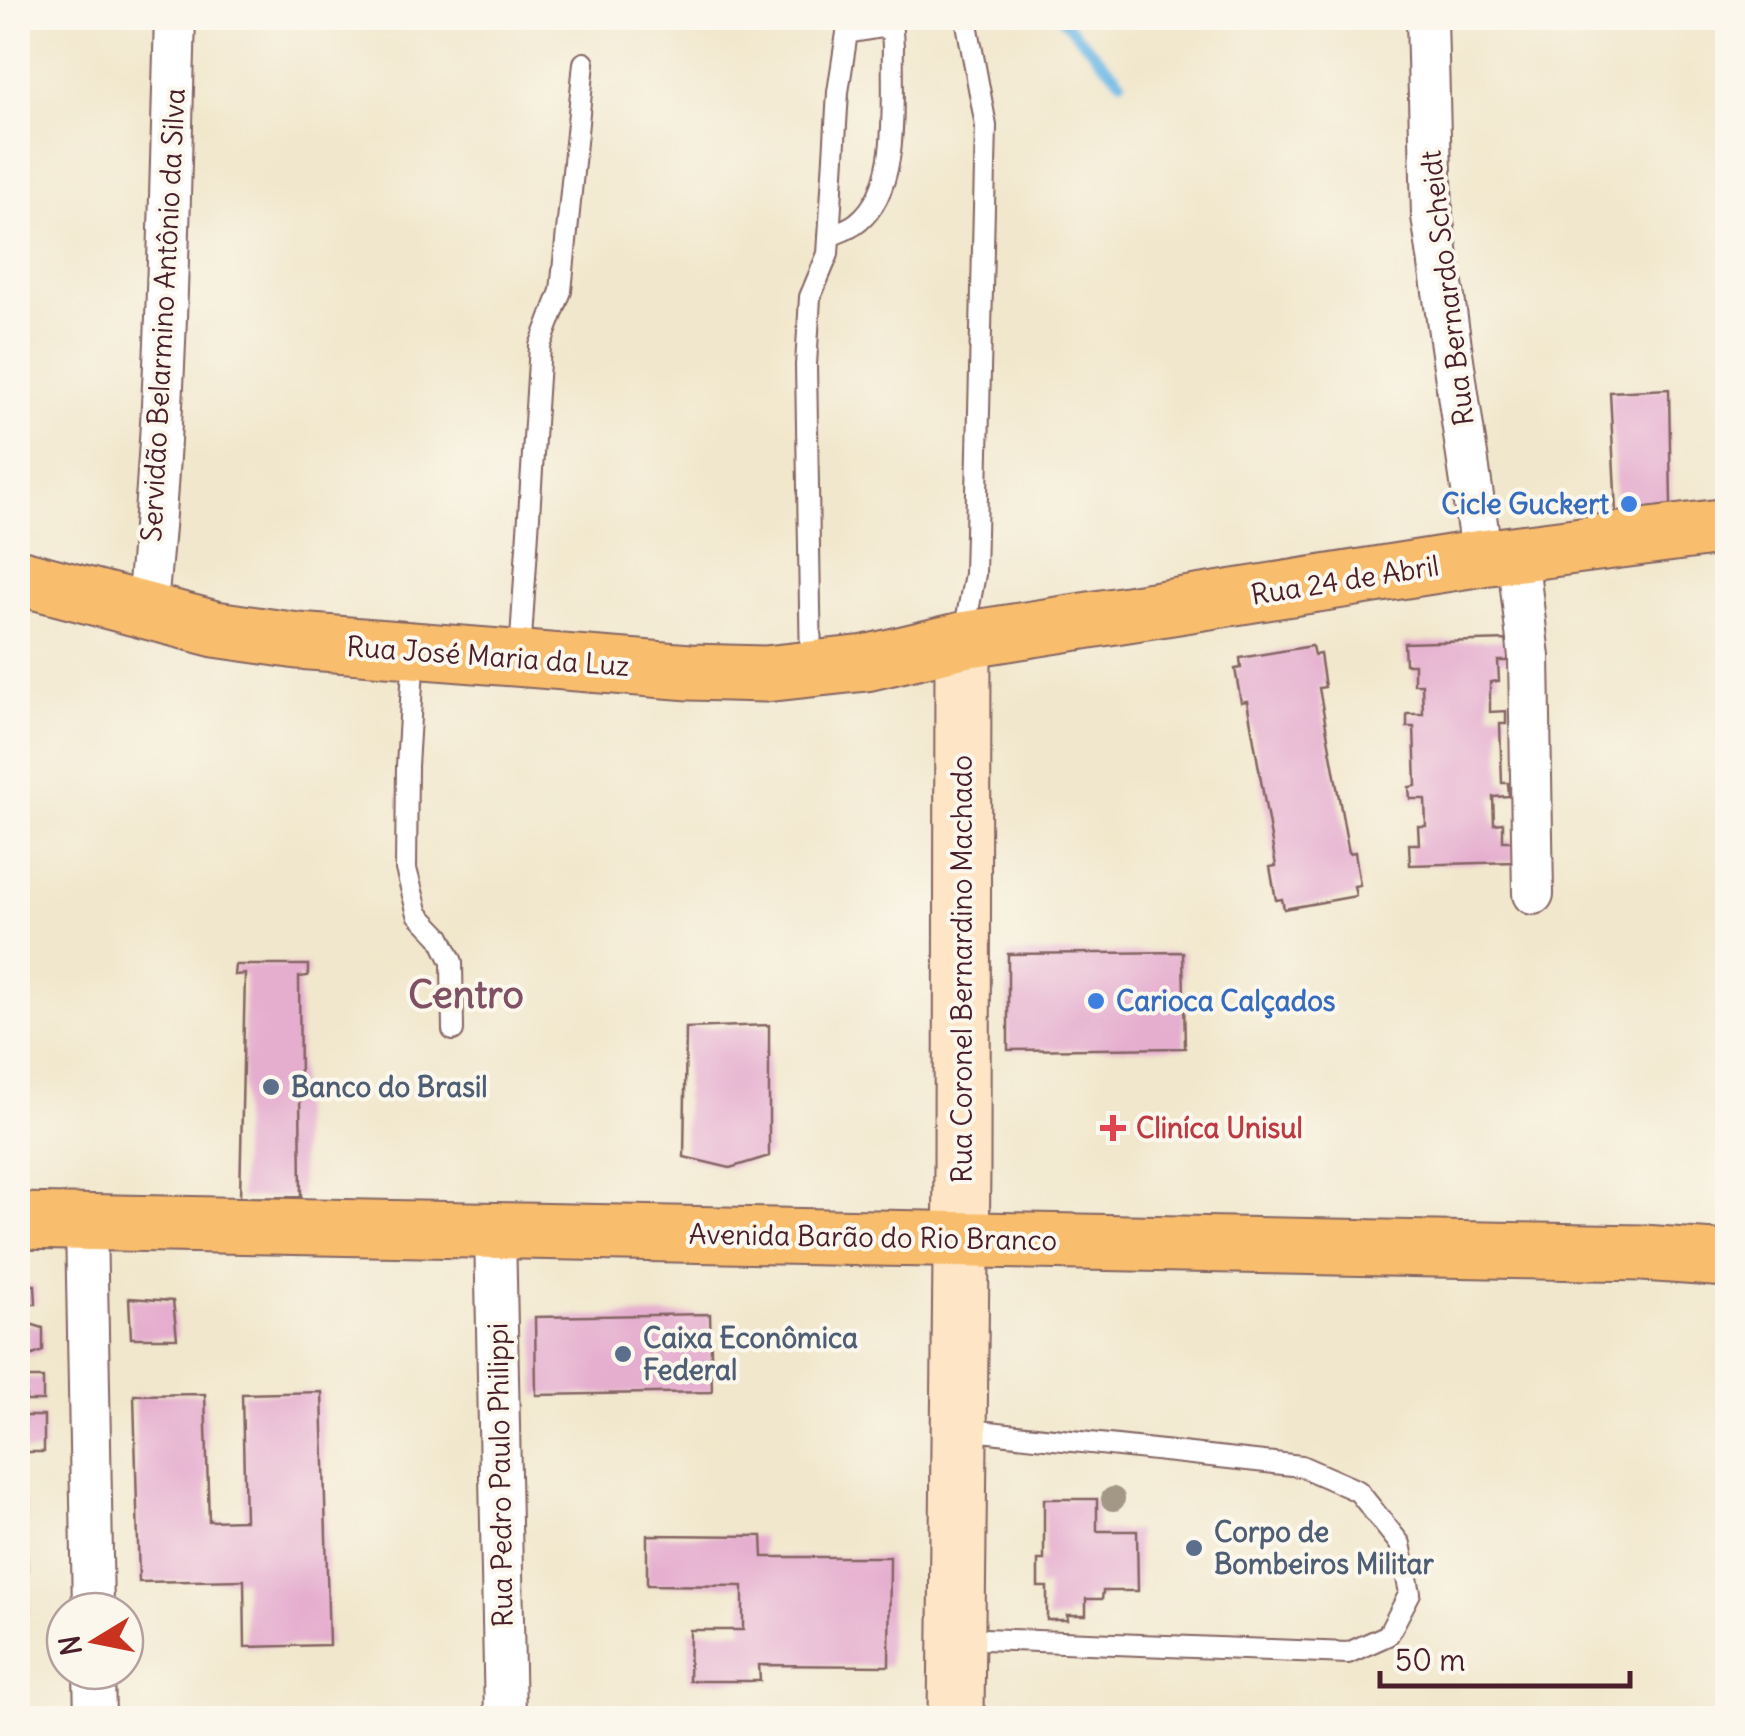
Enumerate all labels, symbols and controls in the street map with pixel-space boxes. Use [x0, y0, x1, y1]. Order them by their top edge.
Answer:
street label: Servidão Belarmino Antônio da Silva [133, 87, 193, 543]
street label: Rua Bernardo Scheidt [1412, 148, 1482, 428]
place label: Cicle Guckert [1441, 486, 1610, 522]
marker: Cicle Guckert [1618, 493, 1640, 515]
street label: Rua 24 de Abril [1248, 547, 1442, 613]
street label: Rua José Maria da Luz [345, 628, 631, 684]
street label: Rua Coronel Bernardino Machado [944, 755, 980, 1183]
district label: Centro [408, 971, 524, 1018]
place label: Carioca Calçados [1116, 983, 1336, 1019]
marker: Carioca Calçados [1085, 990, 1107, 1012]
place label: Banco do Brasil [291, 1069, 488, 1105]
marker: Banco do Brasil [260, 1076, 282, 1098]
place label: Cliníca Unisul [1136, 1110, 1303, 1146]
marker: Cliníca Unisul [1100, 1115, 1126, 1141]
street label: Avenida Barão do Rio Branco [688, 1216, 1058, 1258]
place label: Caixa Econômica Federal [643, 1320, 858, 1388]
street label: Rua Pedro Paulo Philippi [479, 1322, 521, 1628]
marker: Caixa Econômica Federal [612, 1343, 634, 1365]
place label: Corpo de Bombeiros Militar [1214, 1514, 1435, 1582]
marker: Corpo de Bombeiros Militar [1183, 1537, 1205, 1559]
north arrow [45, 1591, 145, 1691]
scale bar [1380, 1626, 1630, 1688]
text: N [51, 1633, 90, 1658]
text: 50 m [1395, 1641, 1465, 1679]

